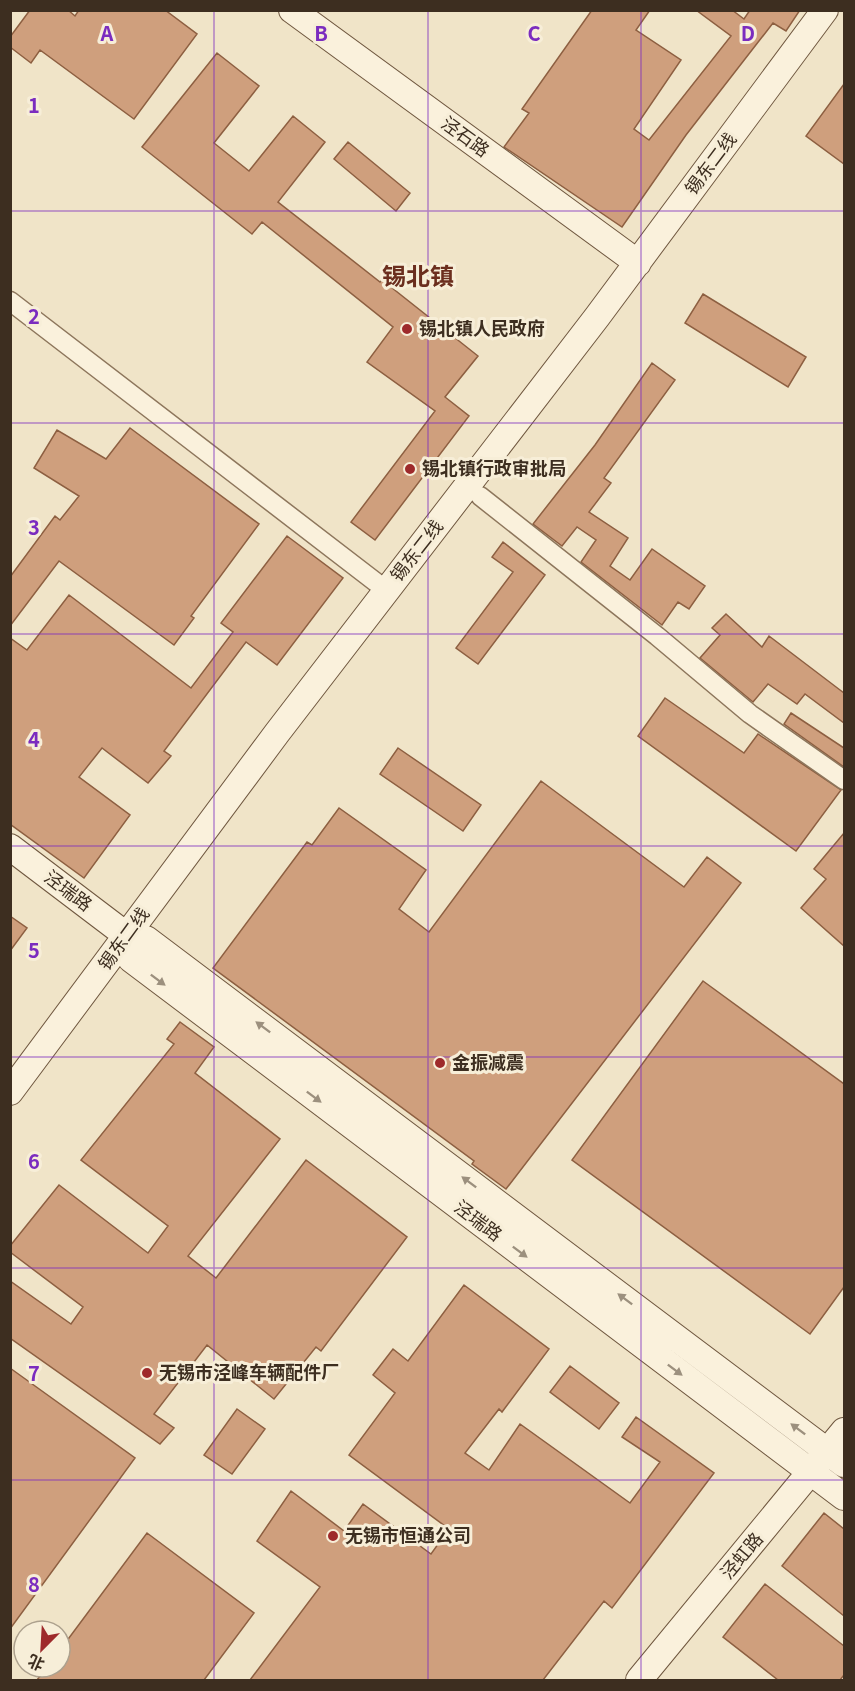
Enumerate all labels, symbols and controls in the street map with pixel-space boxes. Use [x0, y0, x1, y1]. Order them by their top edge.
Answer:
text: A [100, 18, 114, 47]
text: B [314, 18, 328, 47]
text: C [527, 18, 541, 47]
text: D [741, 18, 755, 47]
text: 1 [28, 90, 40, 119]
street label: 泾石路 [437, 109, 496, 162]
street label: 锡东二线 [677, 126, 741, 199]
district label: 锡北镇 [382, 257, 454, 292]
text: 2 [28, 301, 40, 330]
place label: 锡北镇人民政府 [419, 314, 545, 340]
marker: 锡北镇人民政府 [400, 322, 414, 336]
place label: 锡北镇行政审批局 [422, 454, 566, 480]
marker: 锡北镇行政审批局 [403, 462, 417, 476]
text: 3 [28, 512, 40, 541]
street label: 锡东二线 [383, 513, 448, 586]
text: 4 [28, 724, 40, 753]
street label: 泾瑞路 [40, 863, 99, 916]
street label: 锡东二线 [91, 901, 154, 975]
text: 5 [28, 935, 40, 964]
one-way arrow [151, 973, 166, 985]
one-way arrow [255, 1021, 271, 1033]
place label: 金振减震 [452, 1048, 524, 1074]
marker: 金振减震 [433, 1056, 447, 1070]
one-way arrow [305, 1091, 321, 1103]
text: 6 [28, 1146, 40, 1175]
one-way arrow [462, 1176, 478, 1188]
street label: 泾瑞路 [450, 1193, 509, 1246]
one-way arrow [512, 1246, 527, 1258]
one-way arrow [617, 1293, 633, 1306]
text: 7 [28, 1358, 40, 1387]
place label: 无锡市泾峰车辆配件厂 [159, 1358, 339, 1384]
one-way arrow [667, 1364, 683, 1376]
marker: 无锡市泾峰车辆配件厂 [140, 1366, 154, 1380]
one-way arrow [790, 1423, 806, 1435]
place label: 无锡市恒通公司 [345, 1521, 471, 1547]
street label: 泾虹路 [713, 1526, 768, 1584]
marker: 无锡市恒通公司 [326, 1529, 340, 1543]
text: 8 [28, 1569, 40, 1598]
north arrow [12, 1619, 72, 1679]
text: 北 [23, 1649, 48, 1678]

